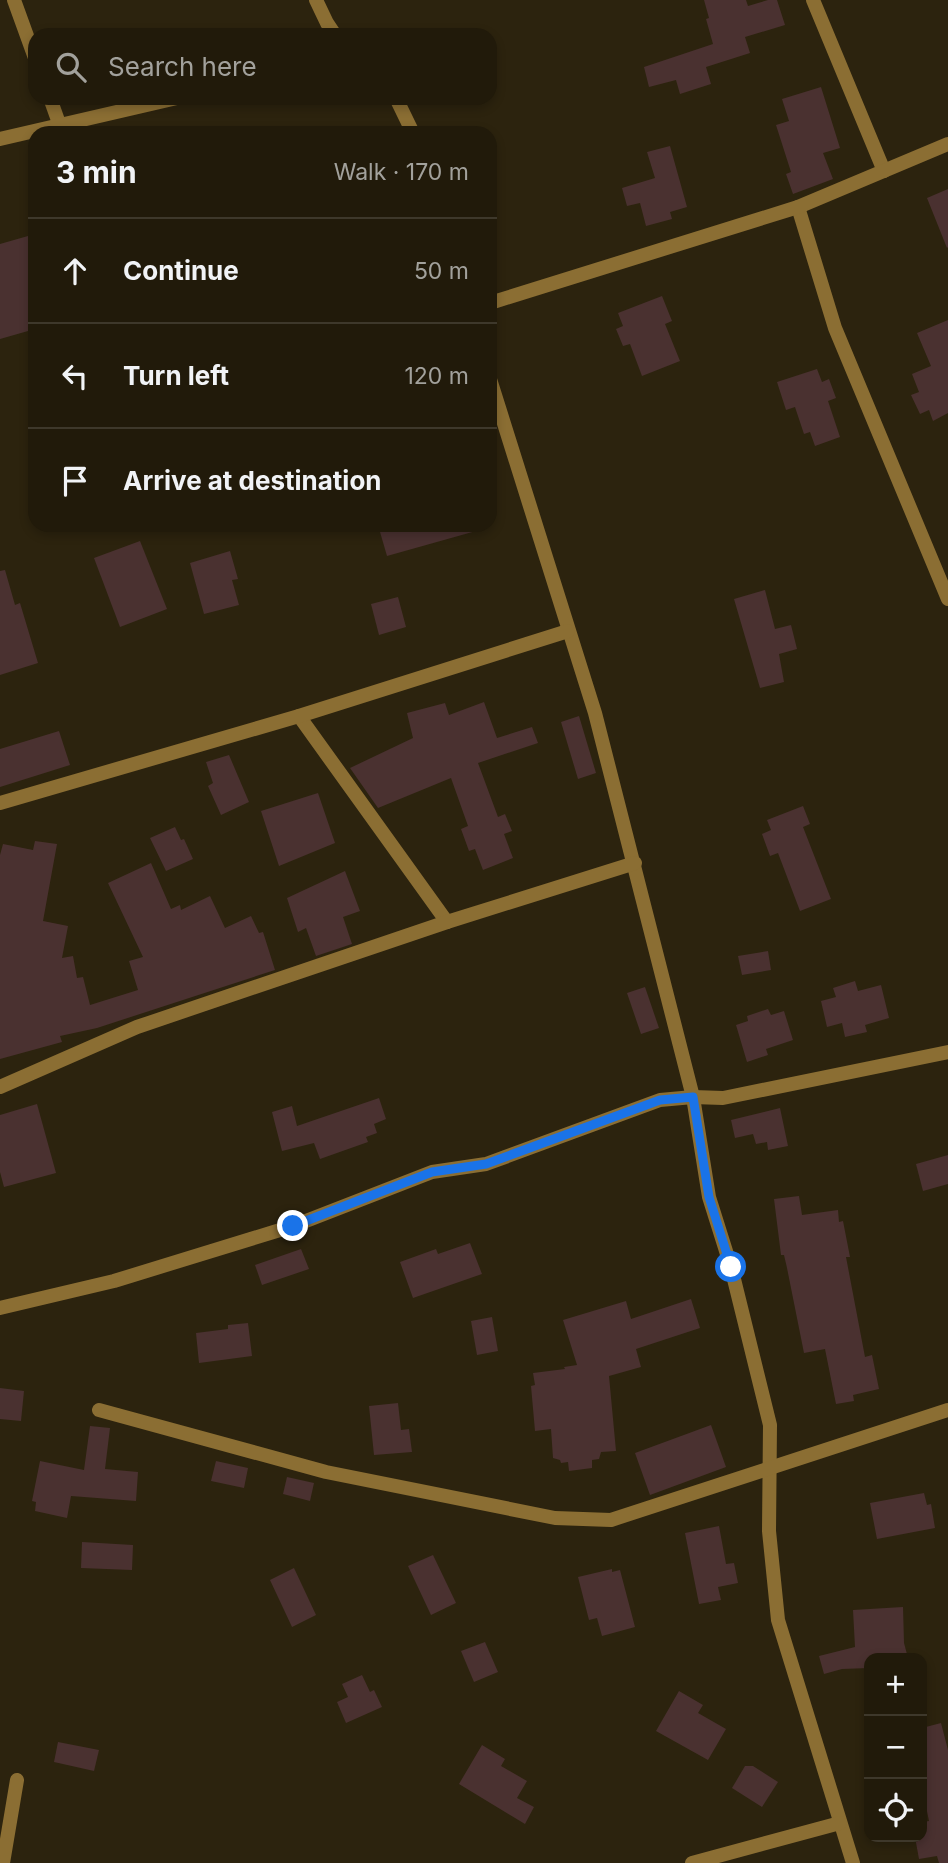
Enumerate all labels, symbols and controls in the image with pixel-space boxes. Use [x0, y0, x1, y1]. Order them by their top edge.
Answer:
search box [28, 28, 497, 105]
icon: search [52, 48, 90, 86]
text: Search here [108, 51, 257, 82]
text: 3 min [56, 154, 137, 190]
text: Walk · 170 m [334, 158, 469, 186]
icon: ahead [56, 252, 94, 290]
text: Continue [123, 255, 239, 286]
text: 50 m [414, 257, 469, 285]
icon: left [56, 357, 94, 395]
text: Turn left [123, 360, 229, 391]
text: 120 m [404, 362, 469, 390]
icon: arrive [56, 462, 94, 500]
text: Arrive at destination [123, 465, 382, 496]
route end [277, 1210, 308, 1241]
route start [715, 1251, 746, 1282]
map controls [864, 1653, 927, 1842]
button: + [864, 1653, 927, 1716]
button: − [864, 1716, 927, 1779]
button: locate [864, 1779, 927, 1842]

